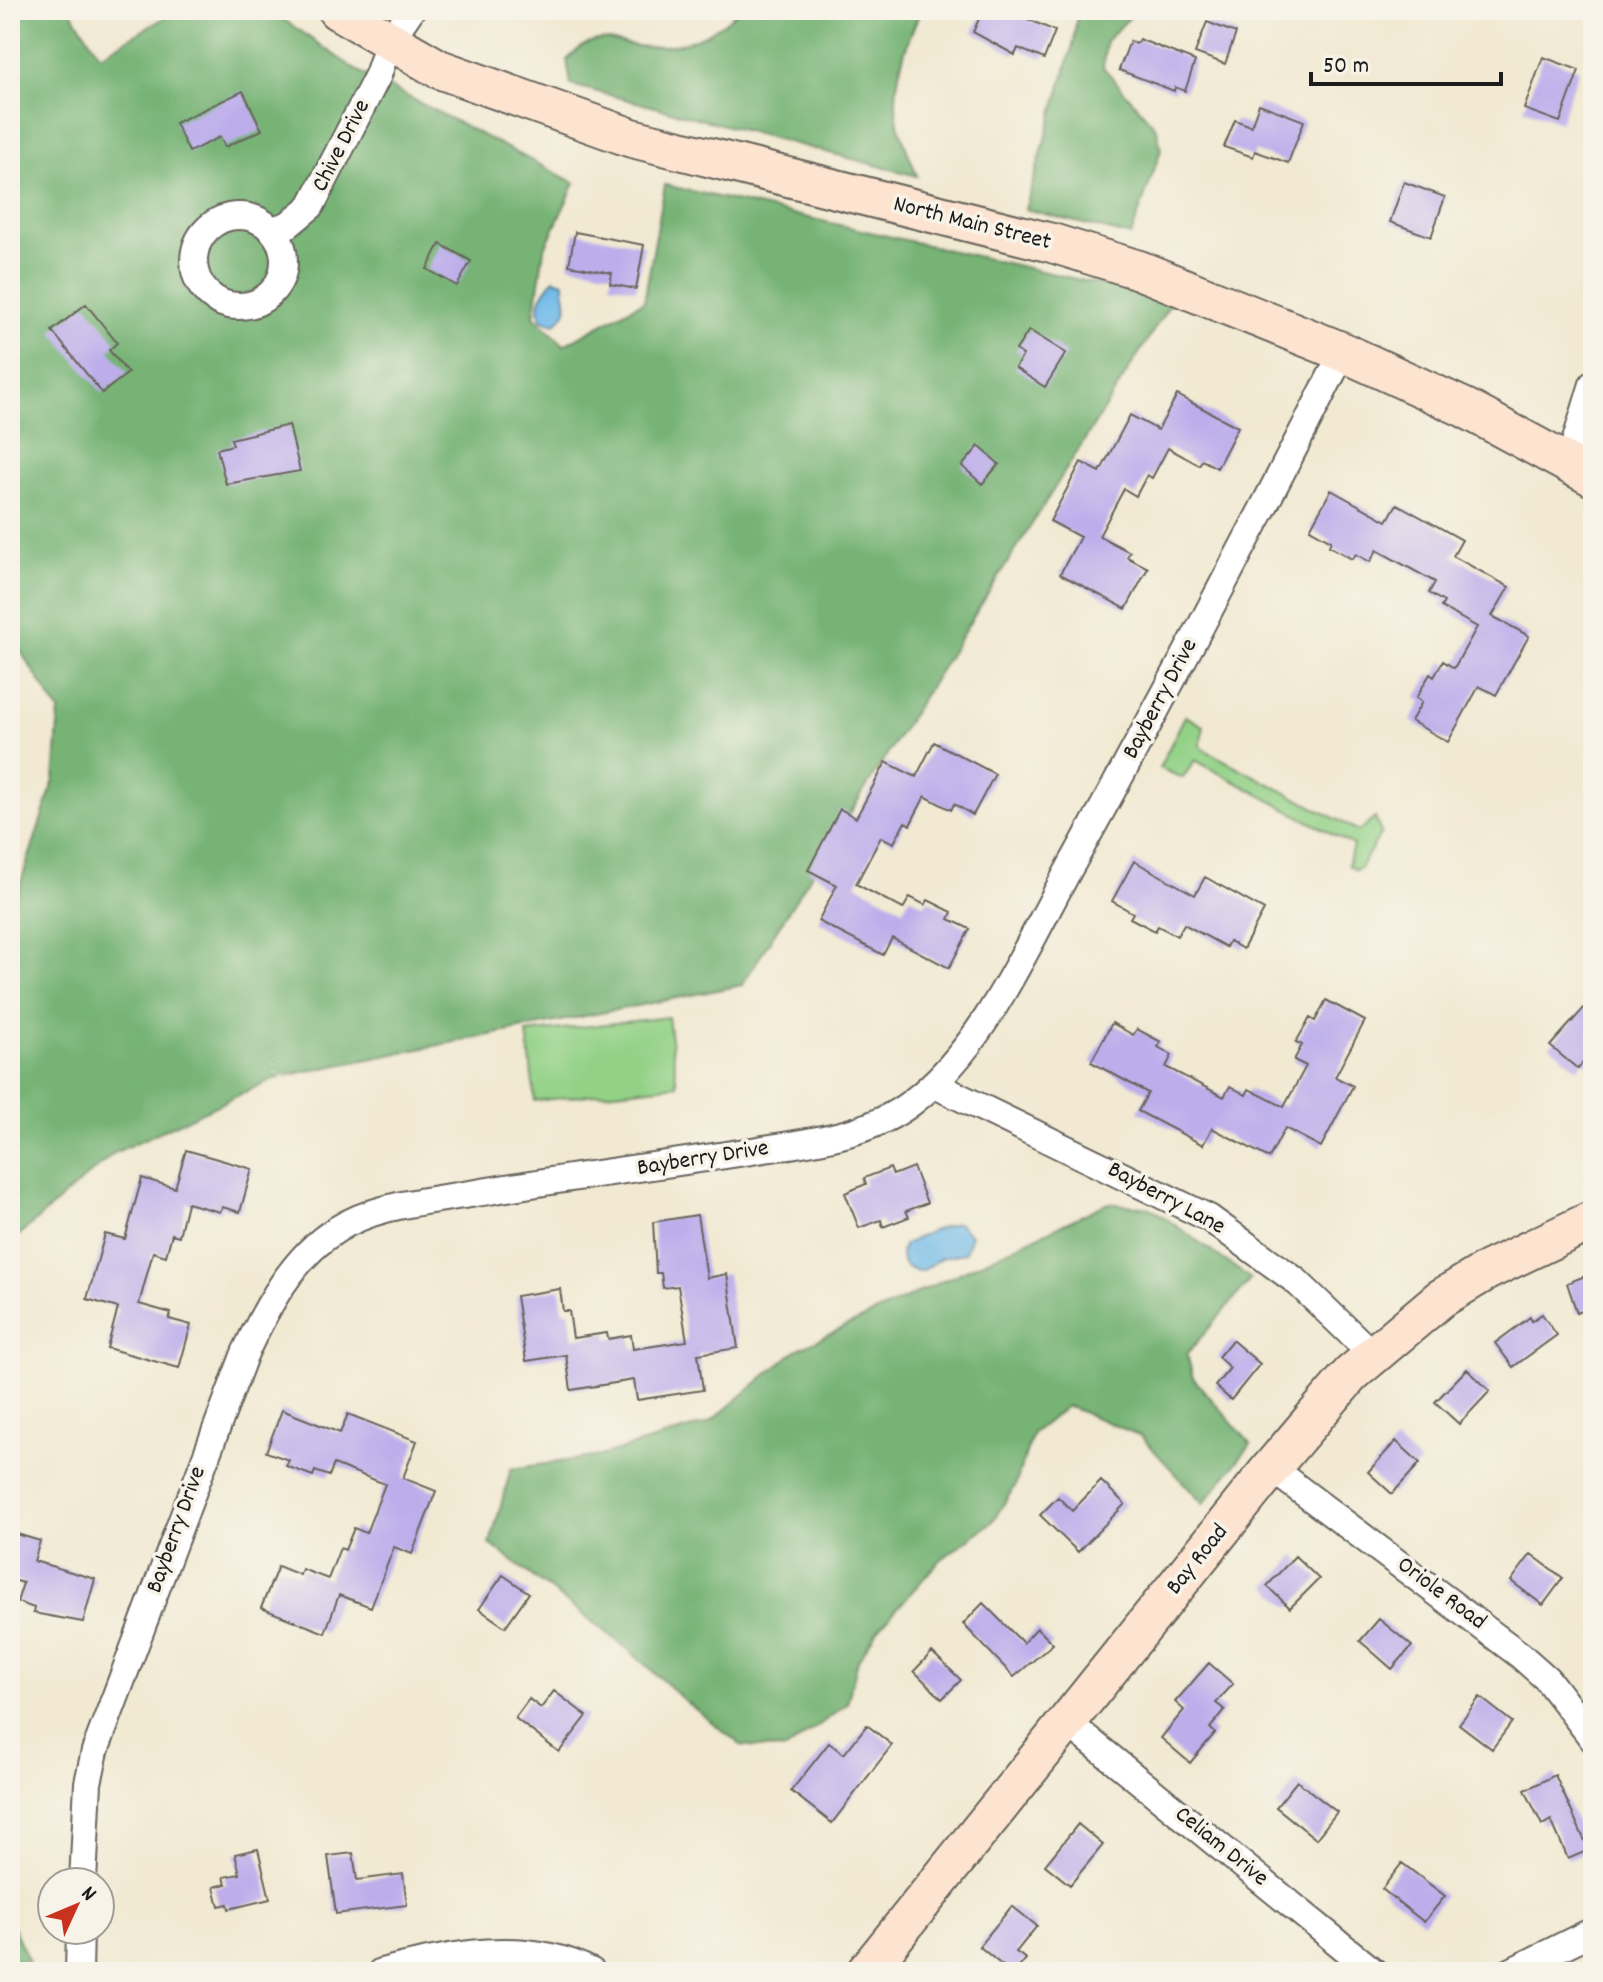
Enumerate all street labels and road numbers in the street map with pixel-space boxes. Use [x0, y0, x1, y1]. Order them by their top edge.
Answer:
street label: Chive Drive [304, 94, 380, 198]
street label: North Main Street [890, 188, 1055, 260]
street label: Bayberry Drive [1115, 632, 1207, 766]
street label: Bayberry Drive [635, 1132, 771, 1186]
street label: Bayberry Lane [1101, 1154, 1231, 1244]
street label: Bayberry Drive [138, 1462, 216, 1598]
street label: Bay Road [1159, 1517, 1237, 1603]
street label: Oriole Road [1389, 1549, 1493, 1639]
street label: Celiam Drive [1167, 1799, 1275, 1895]

